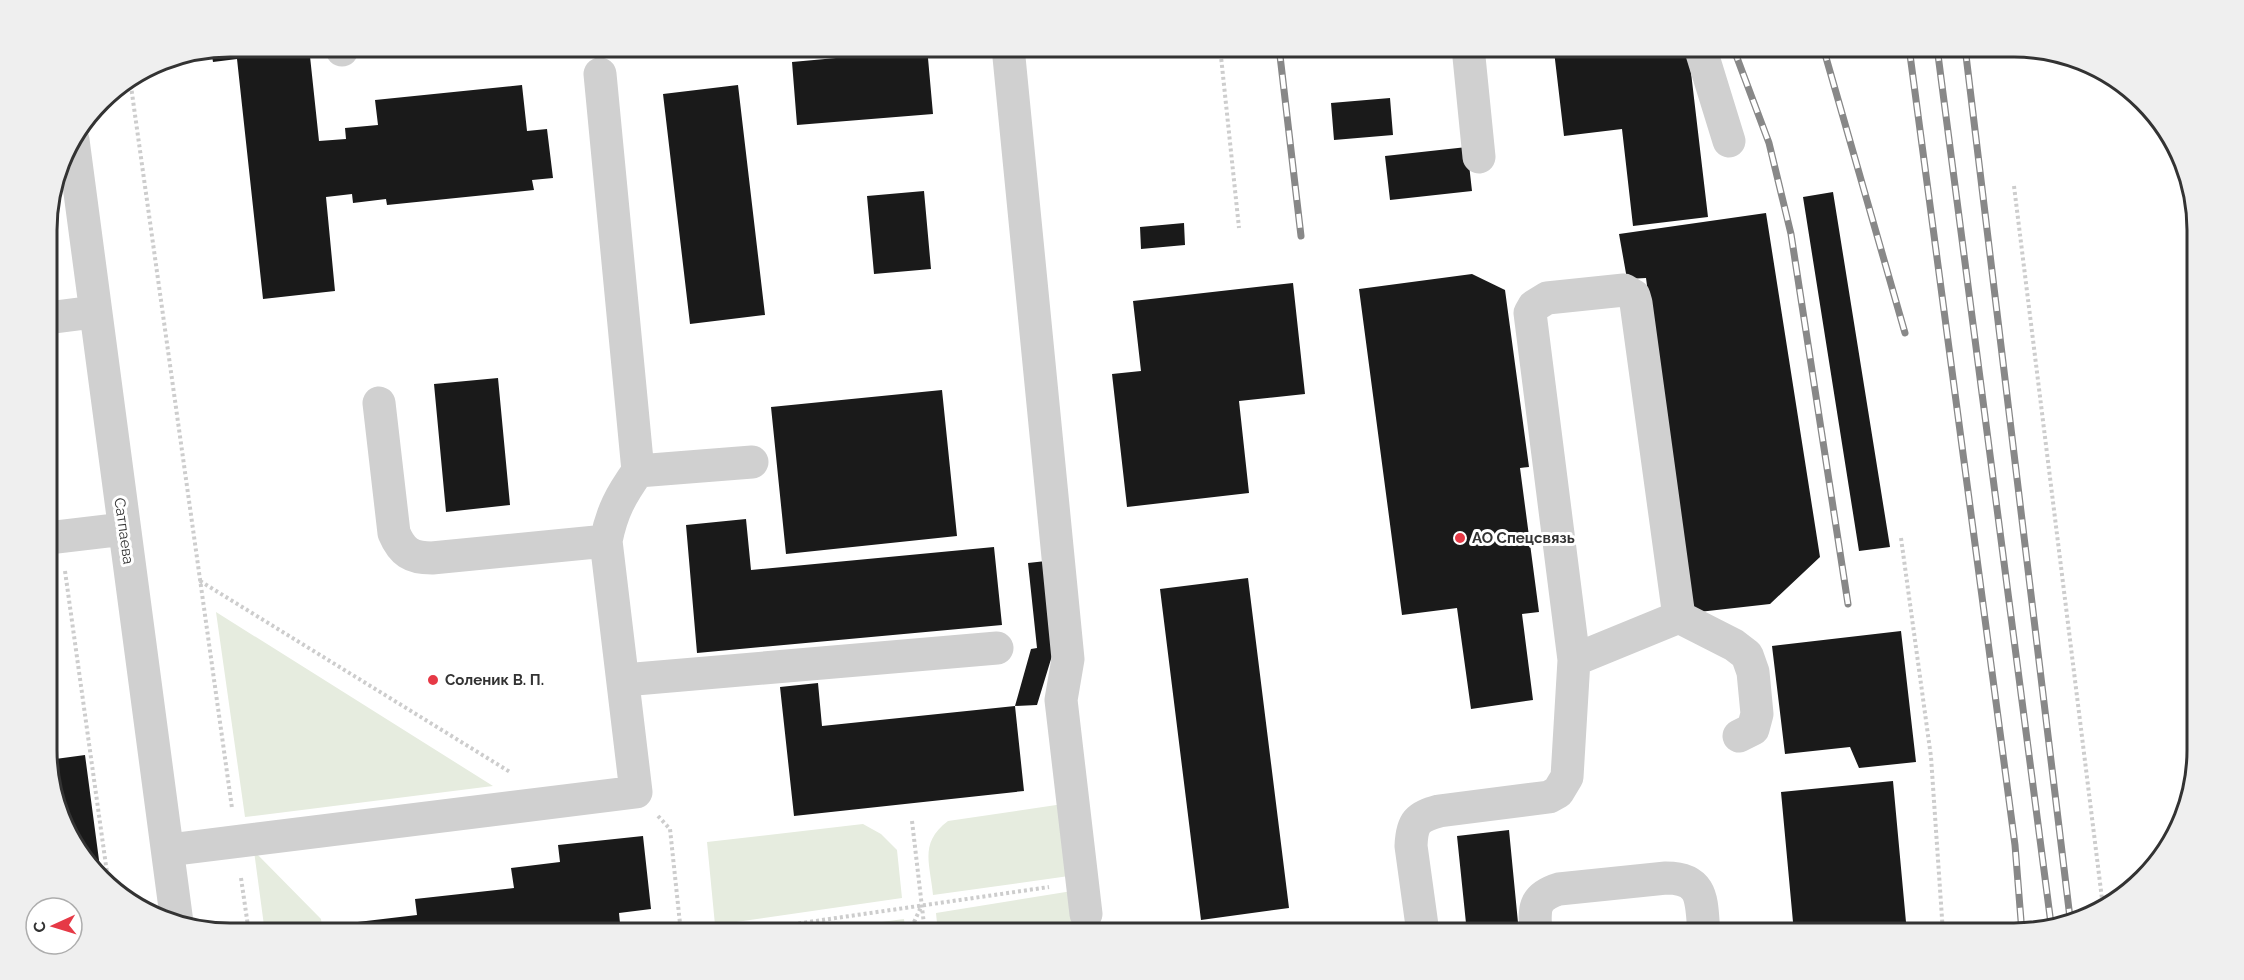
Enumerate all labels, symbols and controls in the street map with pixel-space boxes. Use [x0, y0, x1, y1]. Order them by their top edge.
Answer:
street label: Сатпаева [110, 496, 138, 566]
place label: АО Спецсвязь [1472, 529, 1575, 547]
marker: АО Спецсвязь [1453, 531, 1467, 545]
place label: Соленик В. П. [445, 671, 544, 689]
marker: Соленик В. П. [426, 673, 440, 687]
north arrow [24, 896, 84, 956]
text: С [30, 921, 49, 933]

